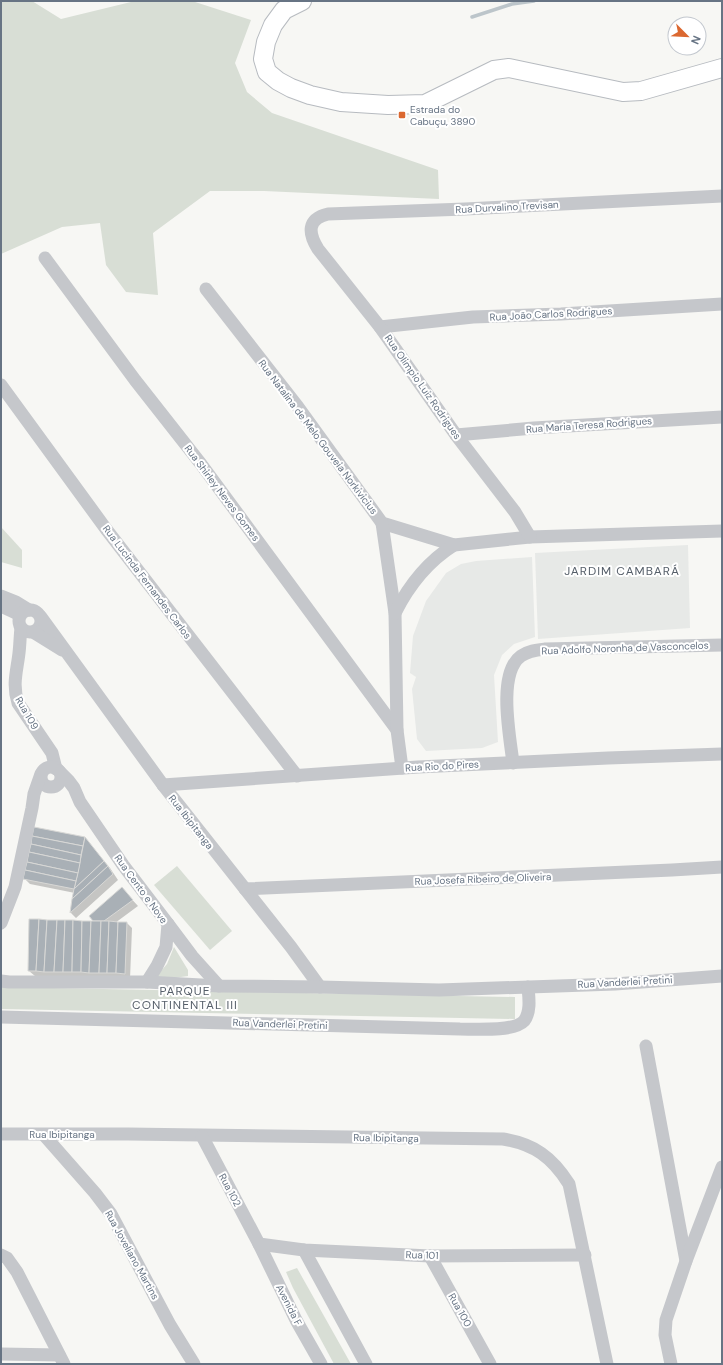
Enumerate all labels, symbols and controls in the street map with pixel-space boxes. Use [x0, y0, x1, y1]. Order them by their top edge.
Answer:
north arrow [667, 16, 707, 56]
text: N [688, 34, 704, 47]
place label: Estrada do Cabuçu, 3890 [410, 103, 476, 128]
marker: Estrada do Cabuçu, 3890 [397, 110, 407, 120]
street label: Rua Durvalino Trevisan [455, 198, 559, 216]
street label: Rua João Carlos Rodrigues [489, 304, 613, 324]
street label: Rua Olimpio Luiz Rodrigues [382, 332, 464, 442]
street label: Rua Natalina de Melo Gouveia Norkivicius [256, 357, 380, 517]
street label: Rua Maria Teresa Rodrigues [525, 414, 653, 436]
street label: Rua Shirley Neves Gomes [182, 442, 262, 544]
street label: Rua Lucinda Fernandes Carlos [100, 522, 194, 642]
district label: JARDIM CAMBARÁ [564, 563, 680, 579]
street label: Rua Adolfo Noronha de Vasconcelos [541, 639, 709, 657]
street label: Rua 109 [12, 694, 42, 732]
street label: Rua Rio do Pires [405, 758, 479, 774]
street label: Rua Ibipitanga [166, 792, 216, 852]
street label: Rua Cento e Nove [112, 852, 171, 926]
street label: Rua Josefa Ribeiro de Oliveira [414, 870, 552, 888]
street label: Rua Vanderlei Pretini [577, 973, 673, 991]
district label: PARQUE CONTINENTAL III [132, 983, 238, 1013]
street label: Rua Vanderlei Pretini [232, 1016, 328, 1032]
street label: Rua Ibipitanga [29, 1128, 95, 1141]
street label: Rua Ibipitanga [353, 1131, 419, 1145]
street label: Rua 102 [216, 1171, 244, 1209]
street label: Rua Joveliano Martins [102, 1208, 162, 1302]
street label: Rua 101 [405, 1248, 439, 1262]
street label: Avenida F [273, 1282, 305, 1328]
street label: Rua 100 [445, 1291, 475, 1329]

